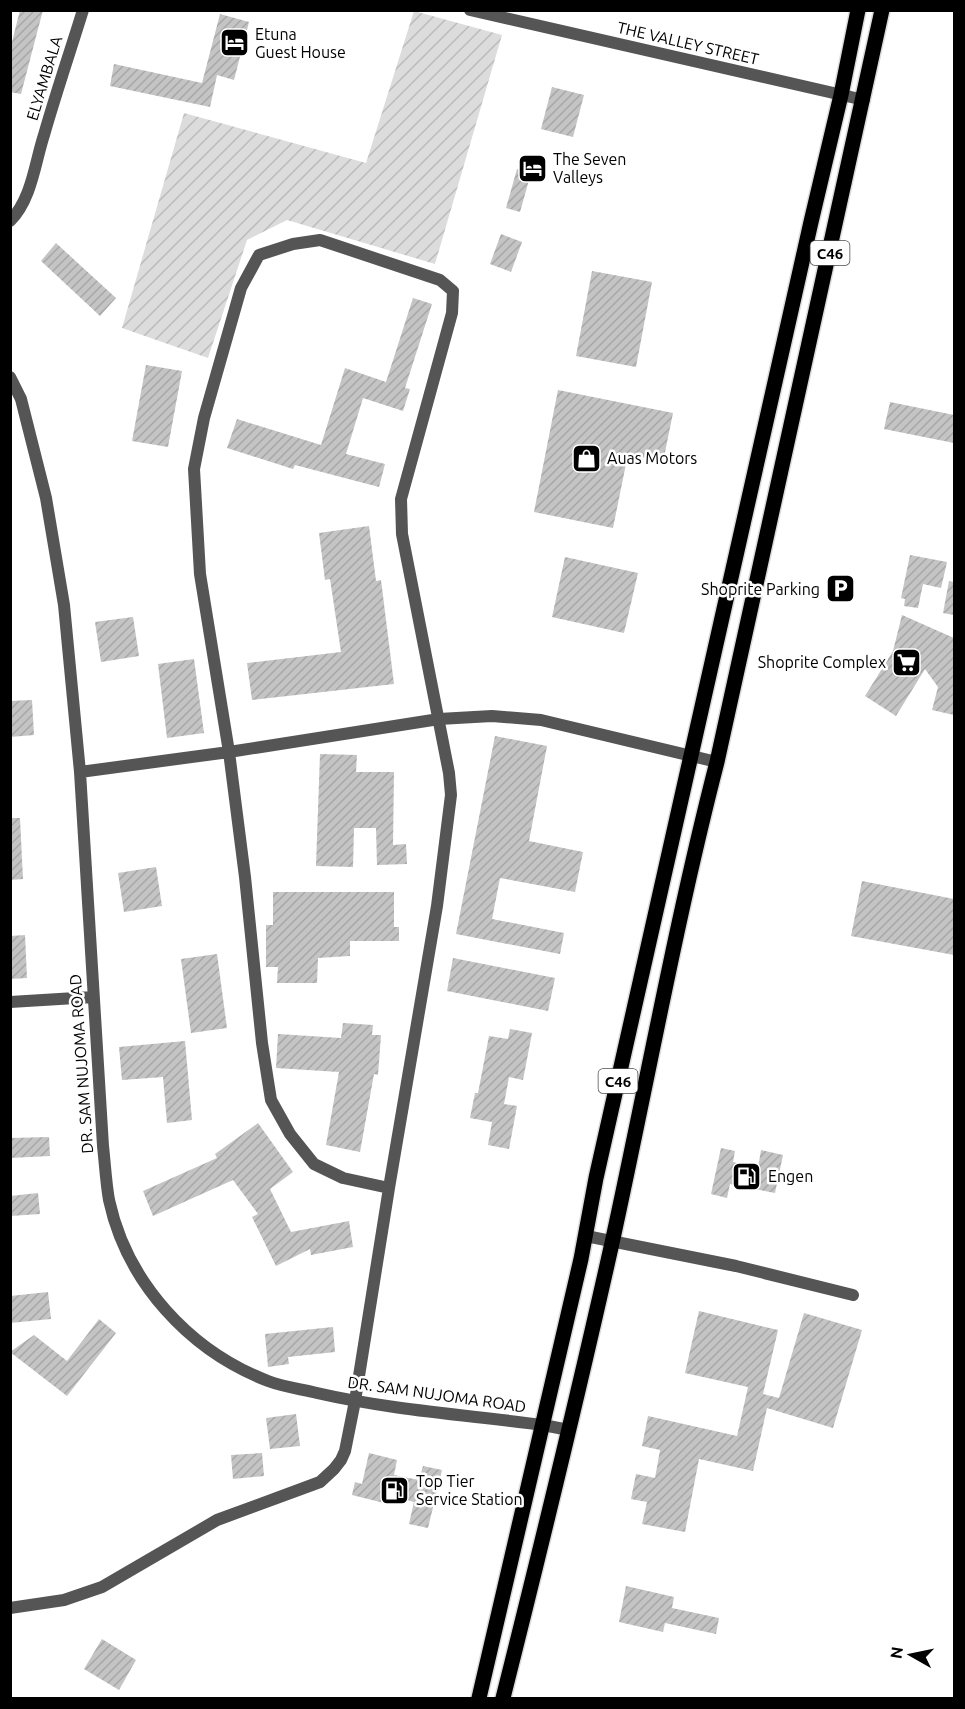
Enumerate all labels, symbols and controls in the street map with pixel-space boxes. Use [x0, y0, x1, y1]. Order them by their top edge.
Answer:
street label: THE VALLEY STREET [615, 18, 761, 68]
place label: Etuna Guest House [255, 25, 346, 61]
hotel icon: Etuna Guest House [218, 27, 250, 59]
street label: ELYAMBALA [23, 33, 66, 122]
place label: The Seven Valleys [553, 150, 627, 186]
hotel icon: The Seven Valleys [516, 152, 548, 184]
road number: C46 [810, 241, 850, 265]
shop icon: Auas Motors [570, 442, 602, 474]
place label: Auas Motors [607, 449, 697, 467]
parking icon: Shoprite Parking [825, 573, 857, 605]
place label: Shoprite Parking [701, 580, 820, 598]
supermarket icon: Shoprite Complex [891, 646, 923, 678]
place label: Shoprite Complex [758, 653, 886, 671]
street label: DR. SAM NUJOMA ROAD [66, 974, 96, 1154]
road number: C46 [598, 1069, 638, 1093]
fuel station icon: Engen [731, 1160, 763, 1192]
place label: Engen [768, 1167, 813, 1185]
street label: DR. SAM NUJOMA ROAD [347, 1373, 527, 1415]
place label: Top Tier Service Station [416, 1472, 523, 1508]
fuel station icon: Top Tier Service Station [379, 1474, 411, 1506]
north arrow [881, 1625, 941, 1685]
text: N [886, 1645, 906, 1660]

